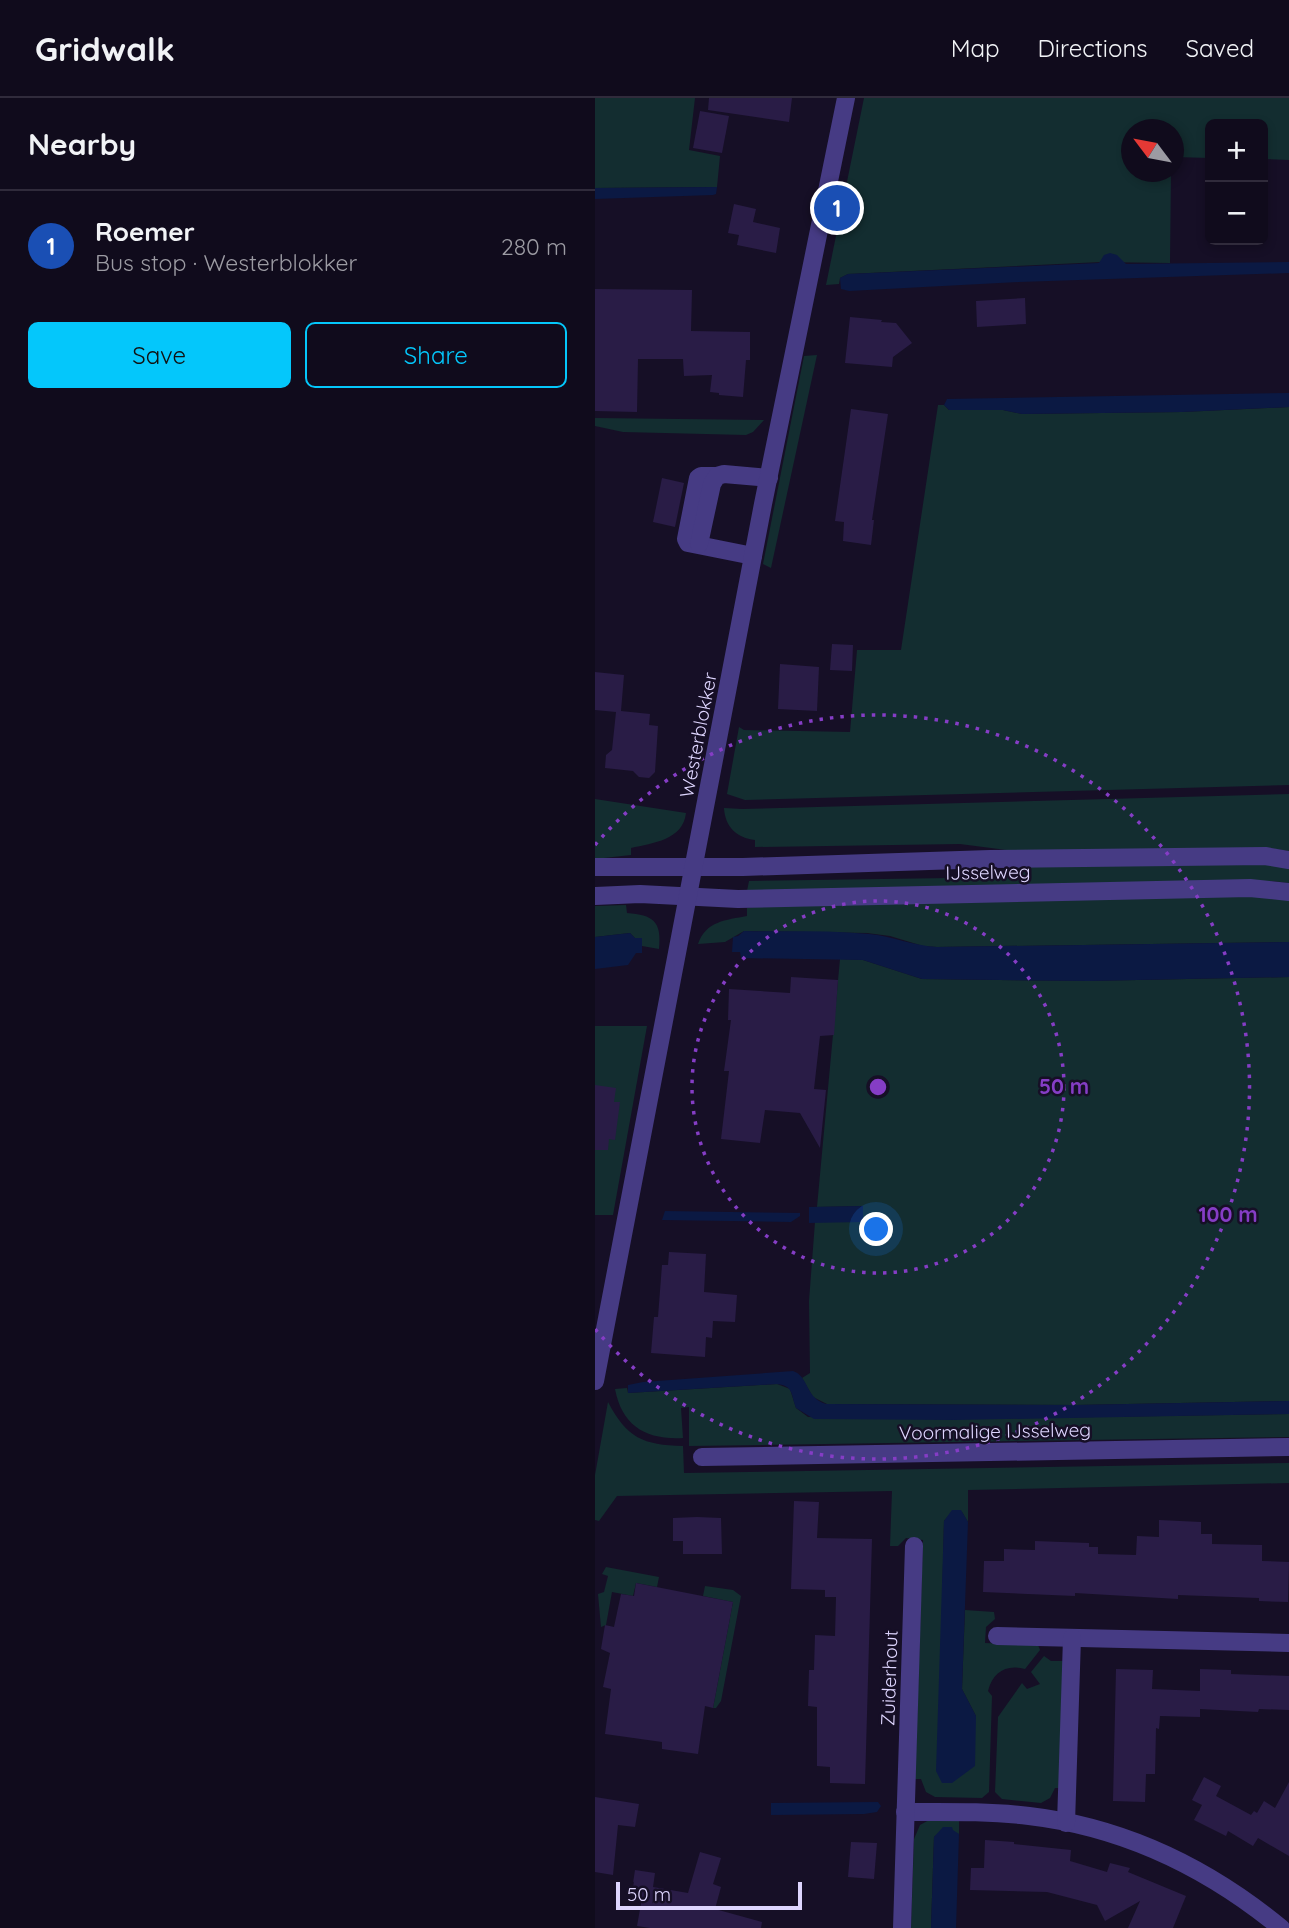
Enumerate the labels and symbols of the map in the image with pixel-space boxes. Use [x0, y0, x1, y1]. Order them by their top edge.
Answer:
north arrow [1121, 119, 1184, 182]
pin: 1 [814, 182, 860, 234]
street label: Westerblokker [674, 670, 722, 800]
street label: IJsselweg [945, 859, 1031, 885]
text: 50 m [1039, 1073, 1089, 1099]
centre of rings [866, 1075, 890, 1099]
text: 100 m [1198, 1201, 1258, 1227]
your location [859, 1212, 893, 1246]
street label: Voormalige IJsselweg [899, 1417, 1091, 1445]
street label: Zuiderhout [875, 1630, 903, 1726]
scale bar [616, 1879, 801, 1911]

